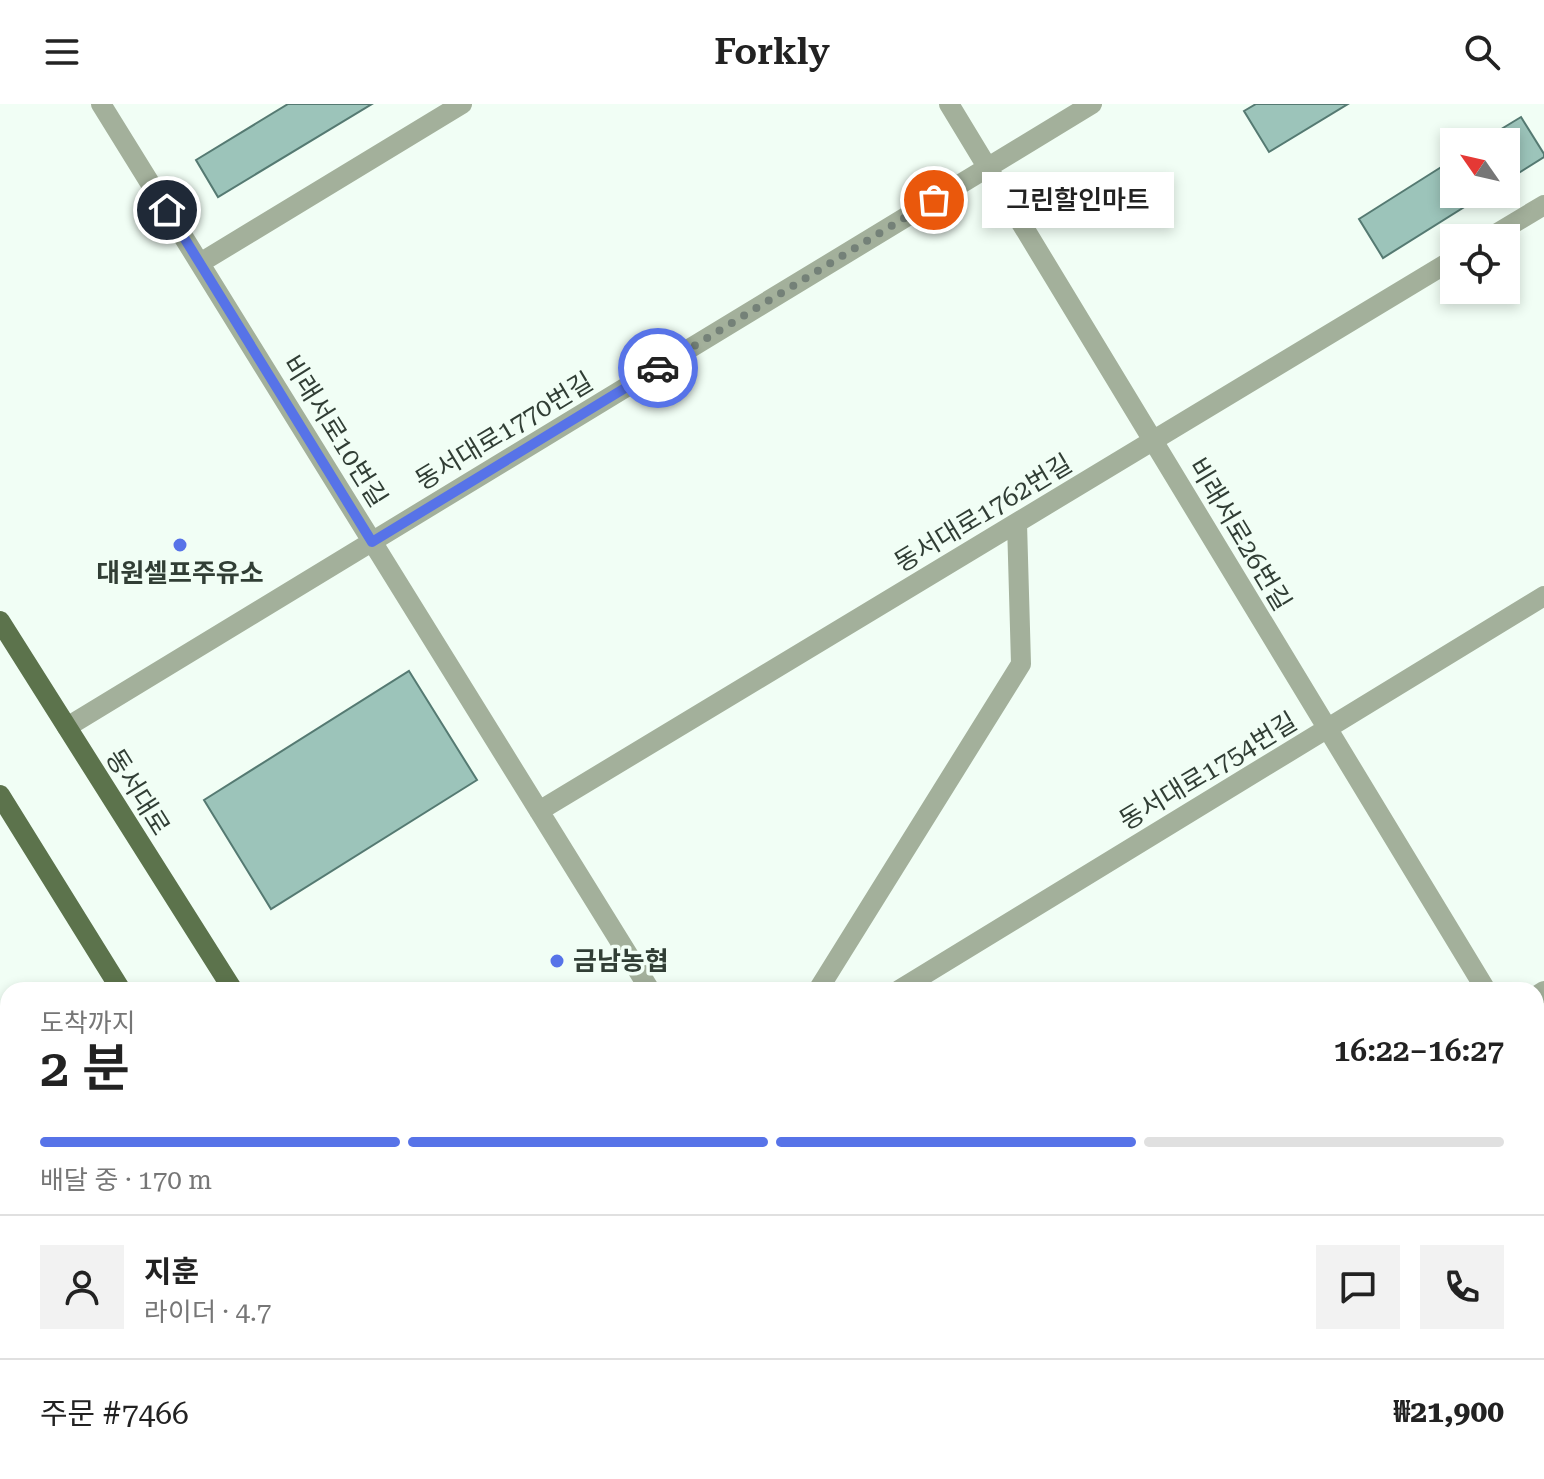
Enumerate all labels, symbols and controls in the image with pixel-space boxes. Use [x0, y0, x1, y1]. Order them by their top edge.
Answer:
icon: menu [40, 30, 84, 74]
icon: search [1460, 30, 1504, 74]
text: Forkly [714, 31, 830, 73]
north arrow [1440, 128, 1520, 208]
map controls [1440, 128, 1520, 304]
pin [900, 166, 968, 234]
callout: 그린할인마트 [982, 172, 1174, 228]
pin [133, 176, 201, 244]
icon: bag [912, 178, 956, 222]
text: 그린할인마트 [1006, 185, 1150, 215]
icon: home [145, 188, 189, 232]
button: locate [1440, 224, 1520, 304]
courier [618, 328, 698, 408]
icon: car [636, 346, 680, 390]
street label: 비래서로10번길 [277, 350, 393, 512]
street label: 동서대로1770번길 [410, 366, 598, 496]
street label: 동서대로1762번길 [889, 448, 1077, 578]
street label: 비래서로26번길 [1183, 452, 1297, 616]
marker: 대원셀프주유소 [171, 536, 189, 554]
place label: 대원셀프주유소 [96, 558, 264, 588]
street label: 동서대로1754번길 [1114, 706, 1302, 836]
street label: 동서대로 [100, 743, 176, 841]
place label: 금남농협 [573, 946, 669, 976]
marker: 금남농협 [548, 952, 566, 970]
text: 도착까지 [40, 1008, 136, 1038]
text: 16:22–16:27 [1334, 1033, 1504, 1068]
text: 2 분 [40, 1038, 130, 1099]
text: 배달 중 · 170 m [40, 1165, 212, 1195]
button: person [40, 1245, 124, 1329]
button: chat [1316, 1245, 1400, 1329]
button: phone [1420, 1245, 1504, 1329]
text: 지훈 [144, 1254, 199, 1289]
text: 라이더 · 4.7 [144, 1297, 271, 1327]
text: ₩21,900 [1393, 1394, 1504, 1429]
text: 주문 #7466 [40, 1396, 189, 1431]

